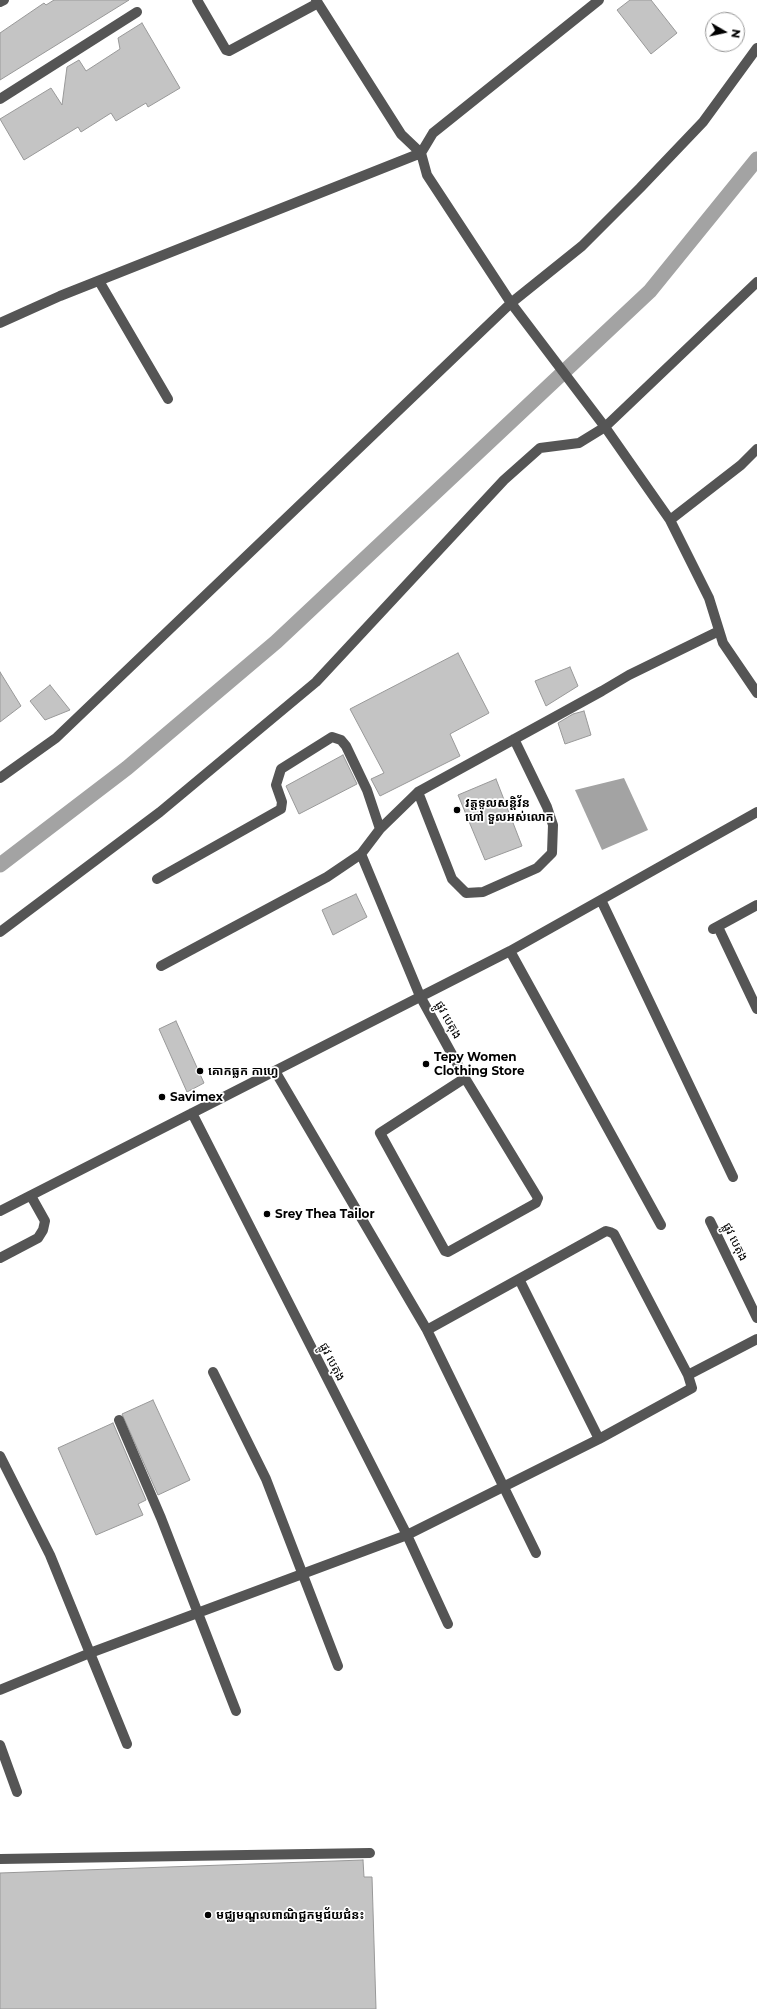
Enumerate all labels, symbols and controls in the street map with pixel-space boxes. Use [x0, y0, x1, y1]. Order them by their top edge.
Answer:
north arrow [705, 12, 745, 52]
text: N [728, 28, 743, 39]
place label: វត្តទូលសន្តិវ័ន ហៅ ទួលអស់លោក [465, 796, 554, 824]
marker: វត្តទូលសន្តិវ័ន ហៅ ទួលអស់លោក [452, 805, 462, 815]
street label: ផ្លូវ បេតុង [432, 999, 464, 1041]
place label: Tepy Women Clothing Store [434, 1050, 525, 1078]
marker: Tepy Women Clothing Store [421, 1059, 431, 1069]
place label: គោកធ្លក កាហ្វេ [208, 1064, 279, 1078]
marker: គោកធ្លក កាហ្វេ [195, 1066, 205, 1076]
place label: Savimex [170, 1090, 223, 1104]
marker: Savimex [157, 1092, 167, 1102]
place label: Srey Thea Tailor [275, 1207, 375, 1221]
marker: Srey Thea Tailor [262, 1209, 272, 1219]
street label: ផ្លូវ បេតុង [720, 1220, 750, 1264]
street label: ផ្លូវ បេតុង [316, 1340, 348, 1384]
place label: មជ្ឈមណ្ឌលពាណិជ្ជកម្មជ័យជំនះ [216, 1908, 364, 1922]
marker: មជ្ឈមណ្ឌលពាណិជ្ជកម្មជ័យជំនះ [203, 1910, 213, 1920]

